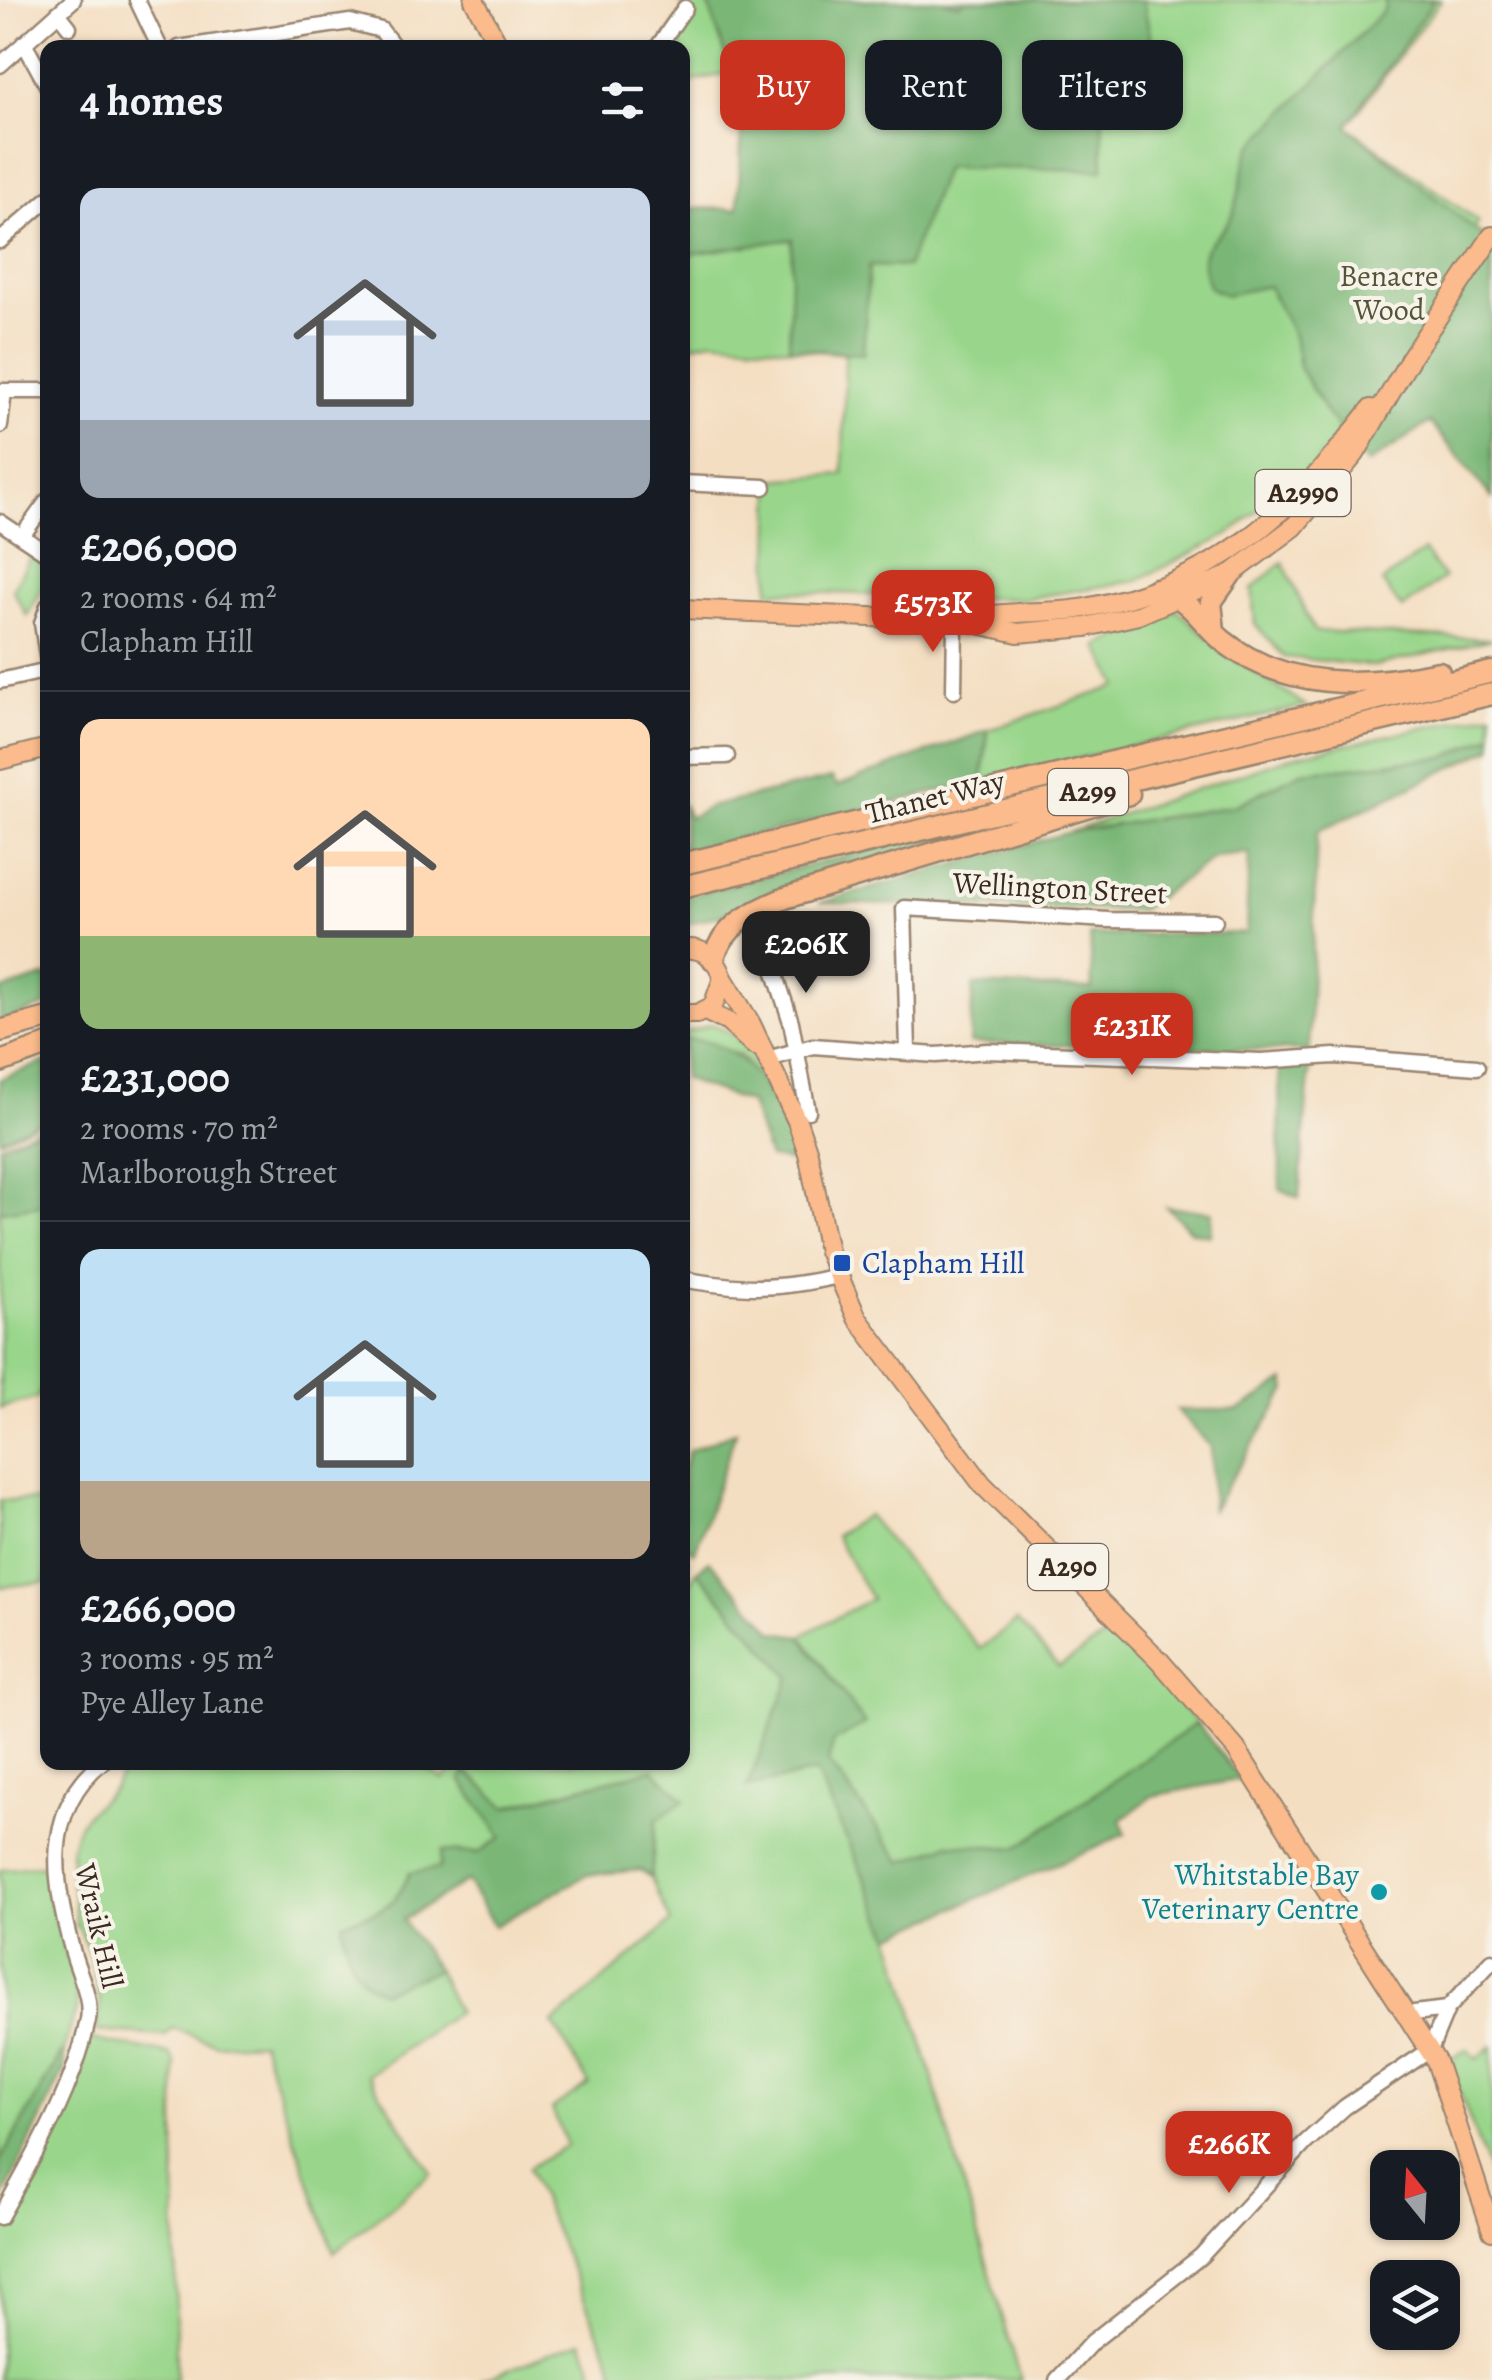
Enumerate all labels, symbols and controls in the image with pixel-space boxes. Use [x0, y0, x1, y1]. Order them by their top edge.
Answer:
chip: Buy [720, 40, 845, 130]
chip: Rent [865, 40, 1002, 130]
chip: Filters [1022, 40, 1183, 130]
text: 4 homes [80, 72, 223, 129]
icon: filters [595, 73, 650, 128]
icon: home [275, 253, 455, 433]
park label: Benacre Wood [1340, 256, 1438, 330]
road number: A2990 [1256, 470, 1350, 516]
text: £206,000 [80, 518, 238, 575]
pin: £573K [863, 570, 1003, 655]
text: 2 rooms · 64 m² [80, 575, 277, 619]
text: £573K [894, 580, 972, 624]
text: Clapham Hill [80, 619, 253, 663]
street label: Thanet Way [861, 760, 1009, 834]
road number: A299 [1048, 769, 1128, 815]
icon: home [275, 784, 455, 964]
street label: Wellington Street [951, 862, 1168, 914]
pin: £206K [736, 911, 876, 996]
text: £206K [764, 921, 848, 965]
pin: £231K [1062, 993, 1202, 1078]
text: £231K [1093, 1003, 1171, 1047]
text: £231,000 [80, 1049, 230, 1106]
text: 2 rooms · 70 m² [80, 1106, 278, 1150]
text: Marlborough Street [80, 1150, 337, 1194]
place label: Clapham Hill [862, 1243, 1024, 1283]
marker: Clapham Hill [831, 1252, 853, 1274]
icon: home [275, 1314, 455, 1494]
road number: A290 [1028, 1544, 1108, 1590]
text: £266,000 [80, 1579, 236, 1636]
text: 3 rooms · 95 m² [80, 1636, 274, 1680]
text: Pye Alley Lane [80, 1680, 264, 1724]
place label: Whitstable Bay Veterinary Centre [1141, 1855, 1360, 1929]
street label: Wraik Hill [65, 1859, 133, 1992]
marker: Whitstable Bay Veterinary Centre [1368, 1881, 1390, 1903]
pin: £266K [1159, 2111, 1299, 2196]
text: £266K [1188, 2121, 1270, 2165]
north arrow [1370, 2150, 1460, 2240]
map controls [1370, 2150, 1460, 2350]
button: layers [1370, 2260, 1460, 2350]

